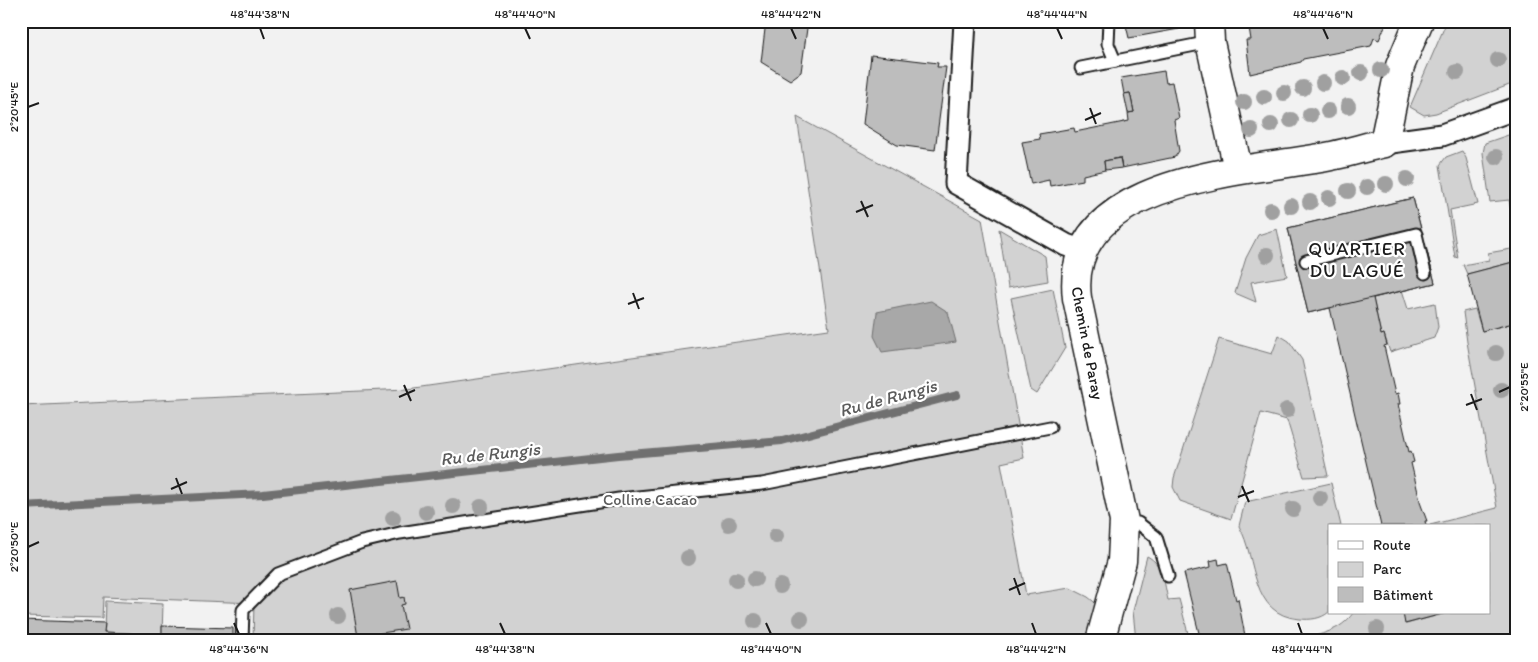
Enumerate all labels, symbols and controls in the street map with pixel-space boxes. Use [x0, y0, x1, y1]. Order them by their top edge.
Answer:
text: 48°44'38"N [230, 7, 290, 21]
text: 48°44'40"N [494, 7, 556, 21]
text: 48°44'42"N [761, 7, 821, 21]
text: 48°44'44"N [1027, 7, 1087, 21]
text: 48°44'46"N [1293, 7, 1353, 21]
text: 2°20'45"E [7, 81, 21, 132]
district label: QUARTIER DU LAGUÉ [1308, 237, 1406, 282]
street label: Chemin de Paray [1067, 285, 1108, 402]
text: 2°20'55"E [1517, 362, 1531, 412]
water label: Ru de Rungis [837, 374, 940, 422]
water label: Ru de Rungis [439, 438, 542, 470]
park label: Colline Cacao [603, 490, 697, 509]
text: 2°20'50"E [7, 521, 21, 572]
legend [1328, 524, 1490, 614]
text: Route [1373, 536, 1411, 554]
text: Parc [1373, 560, 1402, 578]
text: Bâtiment [1373, 586, 1434, 604]
text: 48°44'36"N [209, 642, 269, 656]
text: 48°44'38"N [475, 642, 535, 656]
text: 48°44'40"N [740, 642, 802, 656]
text: 48°44'42"N [1006, 642, 1066, 656]
text: 48°44'44"N [1272, 642, 1332, 656]

